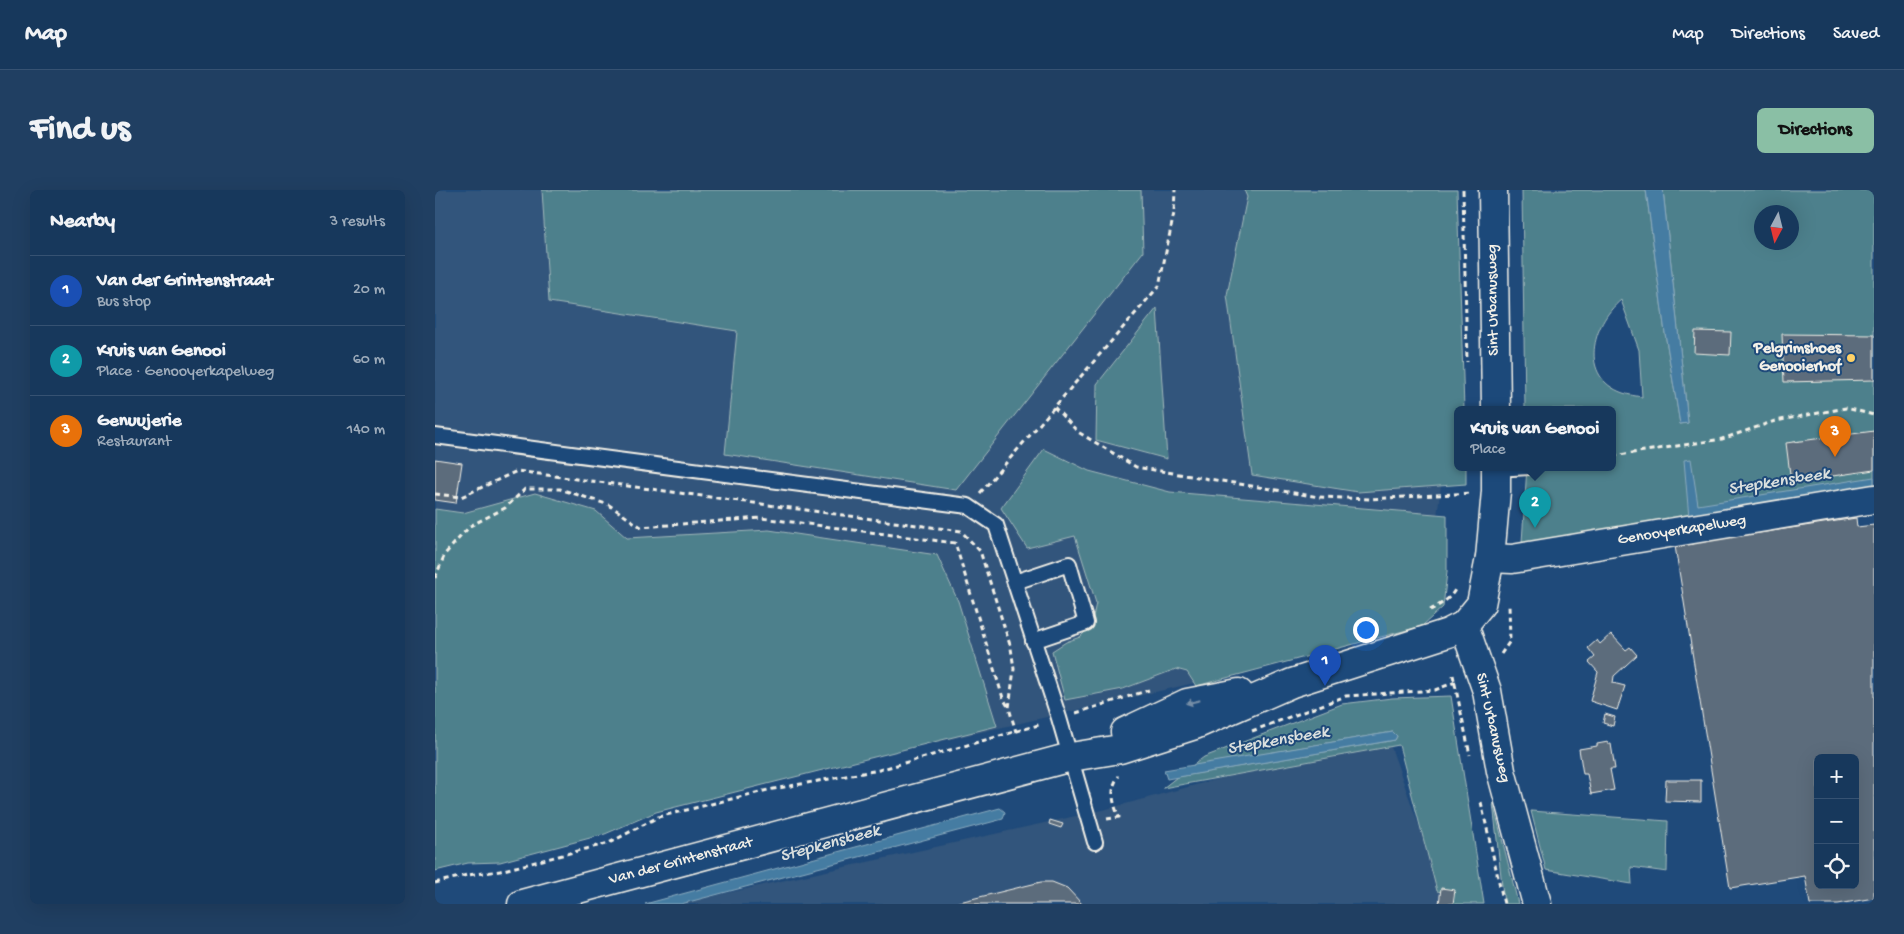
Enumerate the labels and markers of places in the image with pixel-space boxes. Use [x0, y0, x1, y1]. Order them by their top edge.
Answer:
place label: Pelgrimshoes Genooierhof [1753, 340, 1843, 377]
marker: Pelgrimshoes Genooierhof [1845, 352, 1857, 364]
pin: 3 [1819, 416, 1851, 457]
pin: 2 [1519, 487, 1551, 528]
pin: 1 [1309, 645, 1341, 686]

